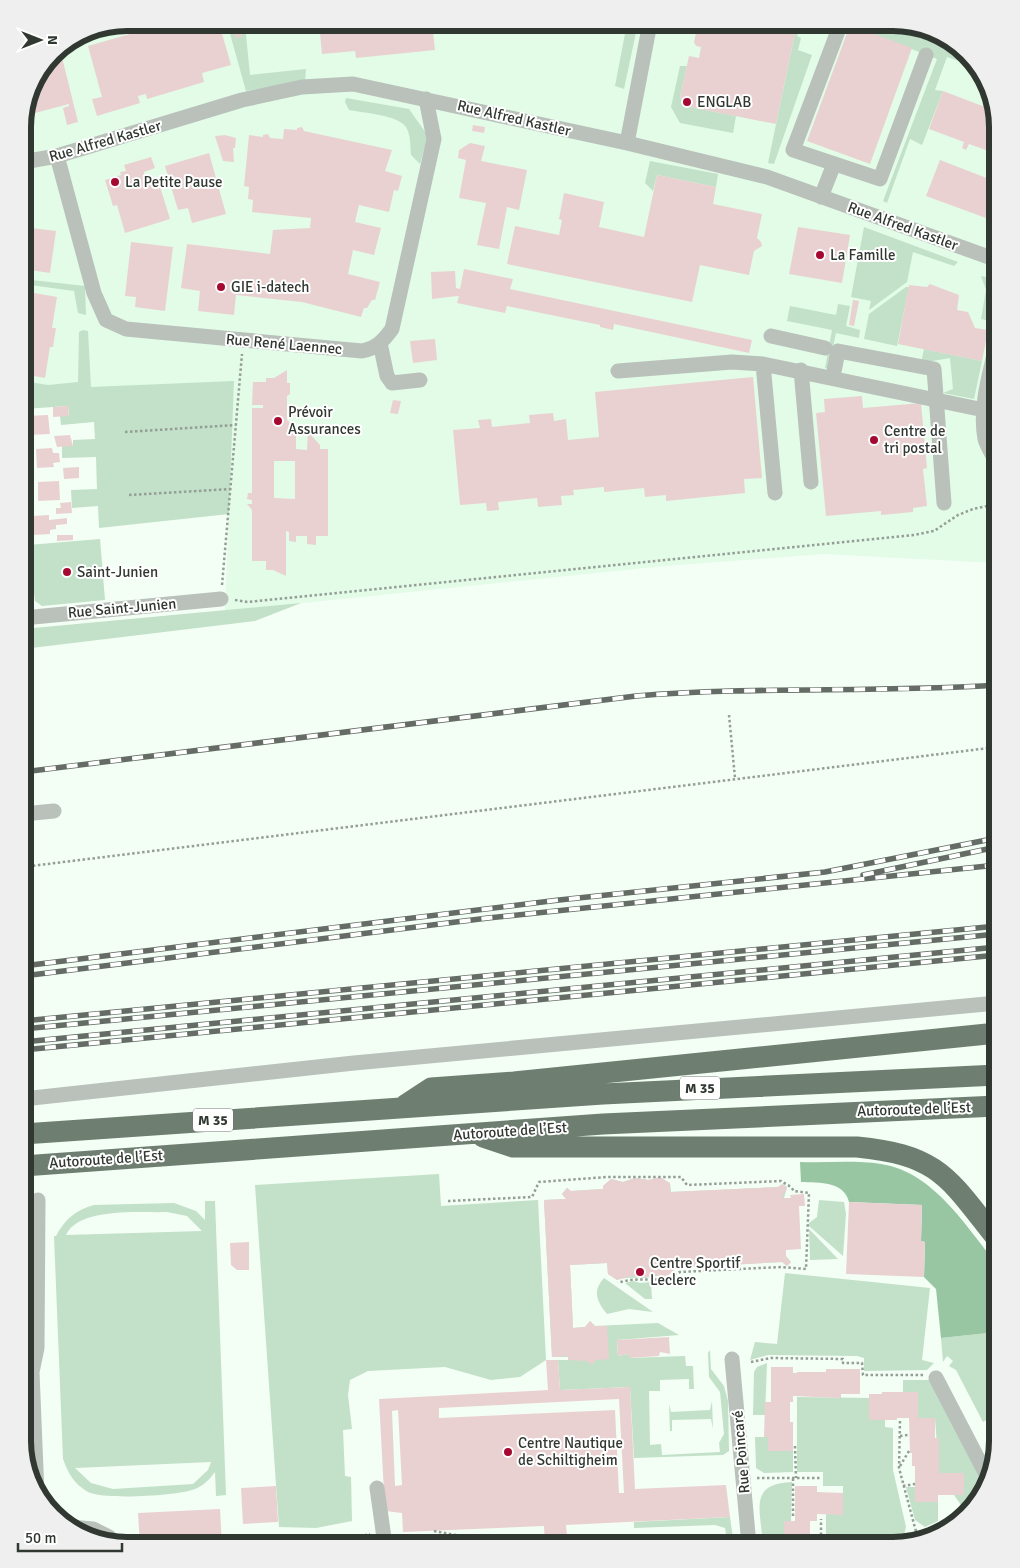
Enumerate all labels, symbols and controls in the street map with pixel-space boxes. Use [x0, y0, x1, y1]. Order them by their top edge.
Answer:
north arrow [15, 15, 65, 65]
text: N [44, 35, 61, 45]
place label: ENGLAB [697, 93, 751, 111]
street label: Rue Alfred Kastler [456, 96, 573, 140]
marker: ENGLAB [681, 96, 693, 108]
street label: Rue Alfred Kastler [47, 116, 164, 166]
place label: La Petite Pause [125, 173, 223, 191]
marker: La Petite Pause [109, 176, 121, 188]
street label: Rue Alfred Kastler [845, 198, 961, 254]
place label: La Famille [830, 246, 896, 264]
marker: La Famille [814, 249, 826, 261]
place label: GIE i-datech [231, 278, 309, 296]
marker: GIE i-datech [215, 281, 227, 293]
street label: Rue René Laennec [225, 330, 343, 358]
place label: Prévoir Assurances [288, 403, 361, 438]
marker: Prévoir Assurances [272, 415, 284, 427]
place label: Centre de tri postal [884, 422, 945, 457]
marker: Centre de tri postal [868, 434, 880, 446]
place label: Saint-Junien [77, 563, 158, 581]
marker: Saint-Junien [61, 566, 73, 578]
street label: Rue Saint-Junien [67, 594, 177, 622]
road number: M 35 [680, 1076, 720, 1100]
street label: Autoroute de l’Est [857, 1098, 971, 1120]
road number: M 35 [193, 1108, 233, 1132]
street label: Autoroute de l’Est [452, 1118, 568, 1144]
street label: Autoroute de l’Est [48, 1146, 164, 1172]
place label: Centre Sportif Leclerc [650, 1254, 741, 1289]
marker: Centre Sportif Leclerc [634, 1266, 646, 1278]
street label: Rue Poincaré [728, 1410, 754, 1494]
place label: Centre Nautique de Schiltigheim [518, 1434, 623, 1469]
marker: Centre Nautique de Schiltigheim [502, 1446, 514, 1458]
scale bar [18, 1520, 121, 1552]
text: 50 m [25, 1529, 56, 1547]

